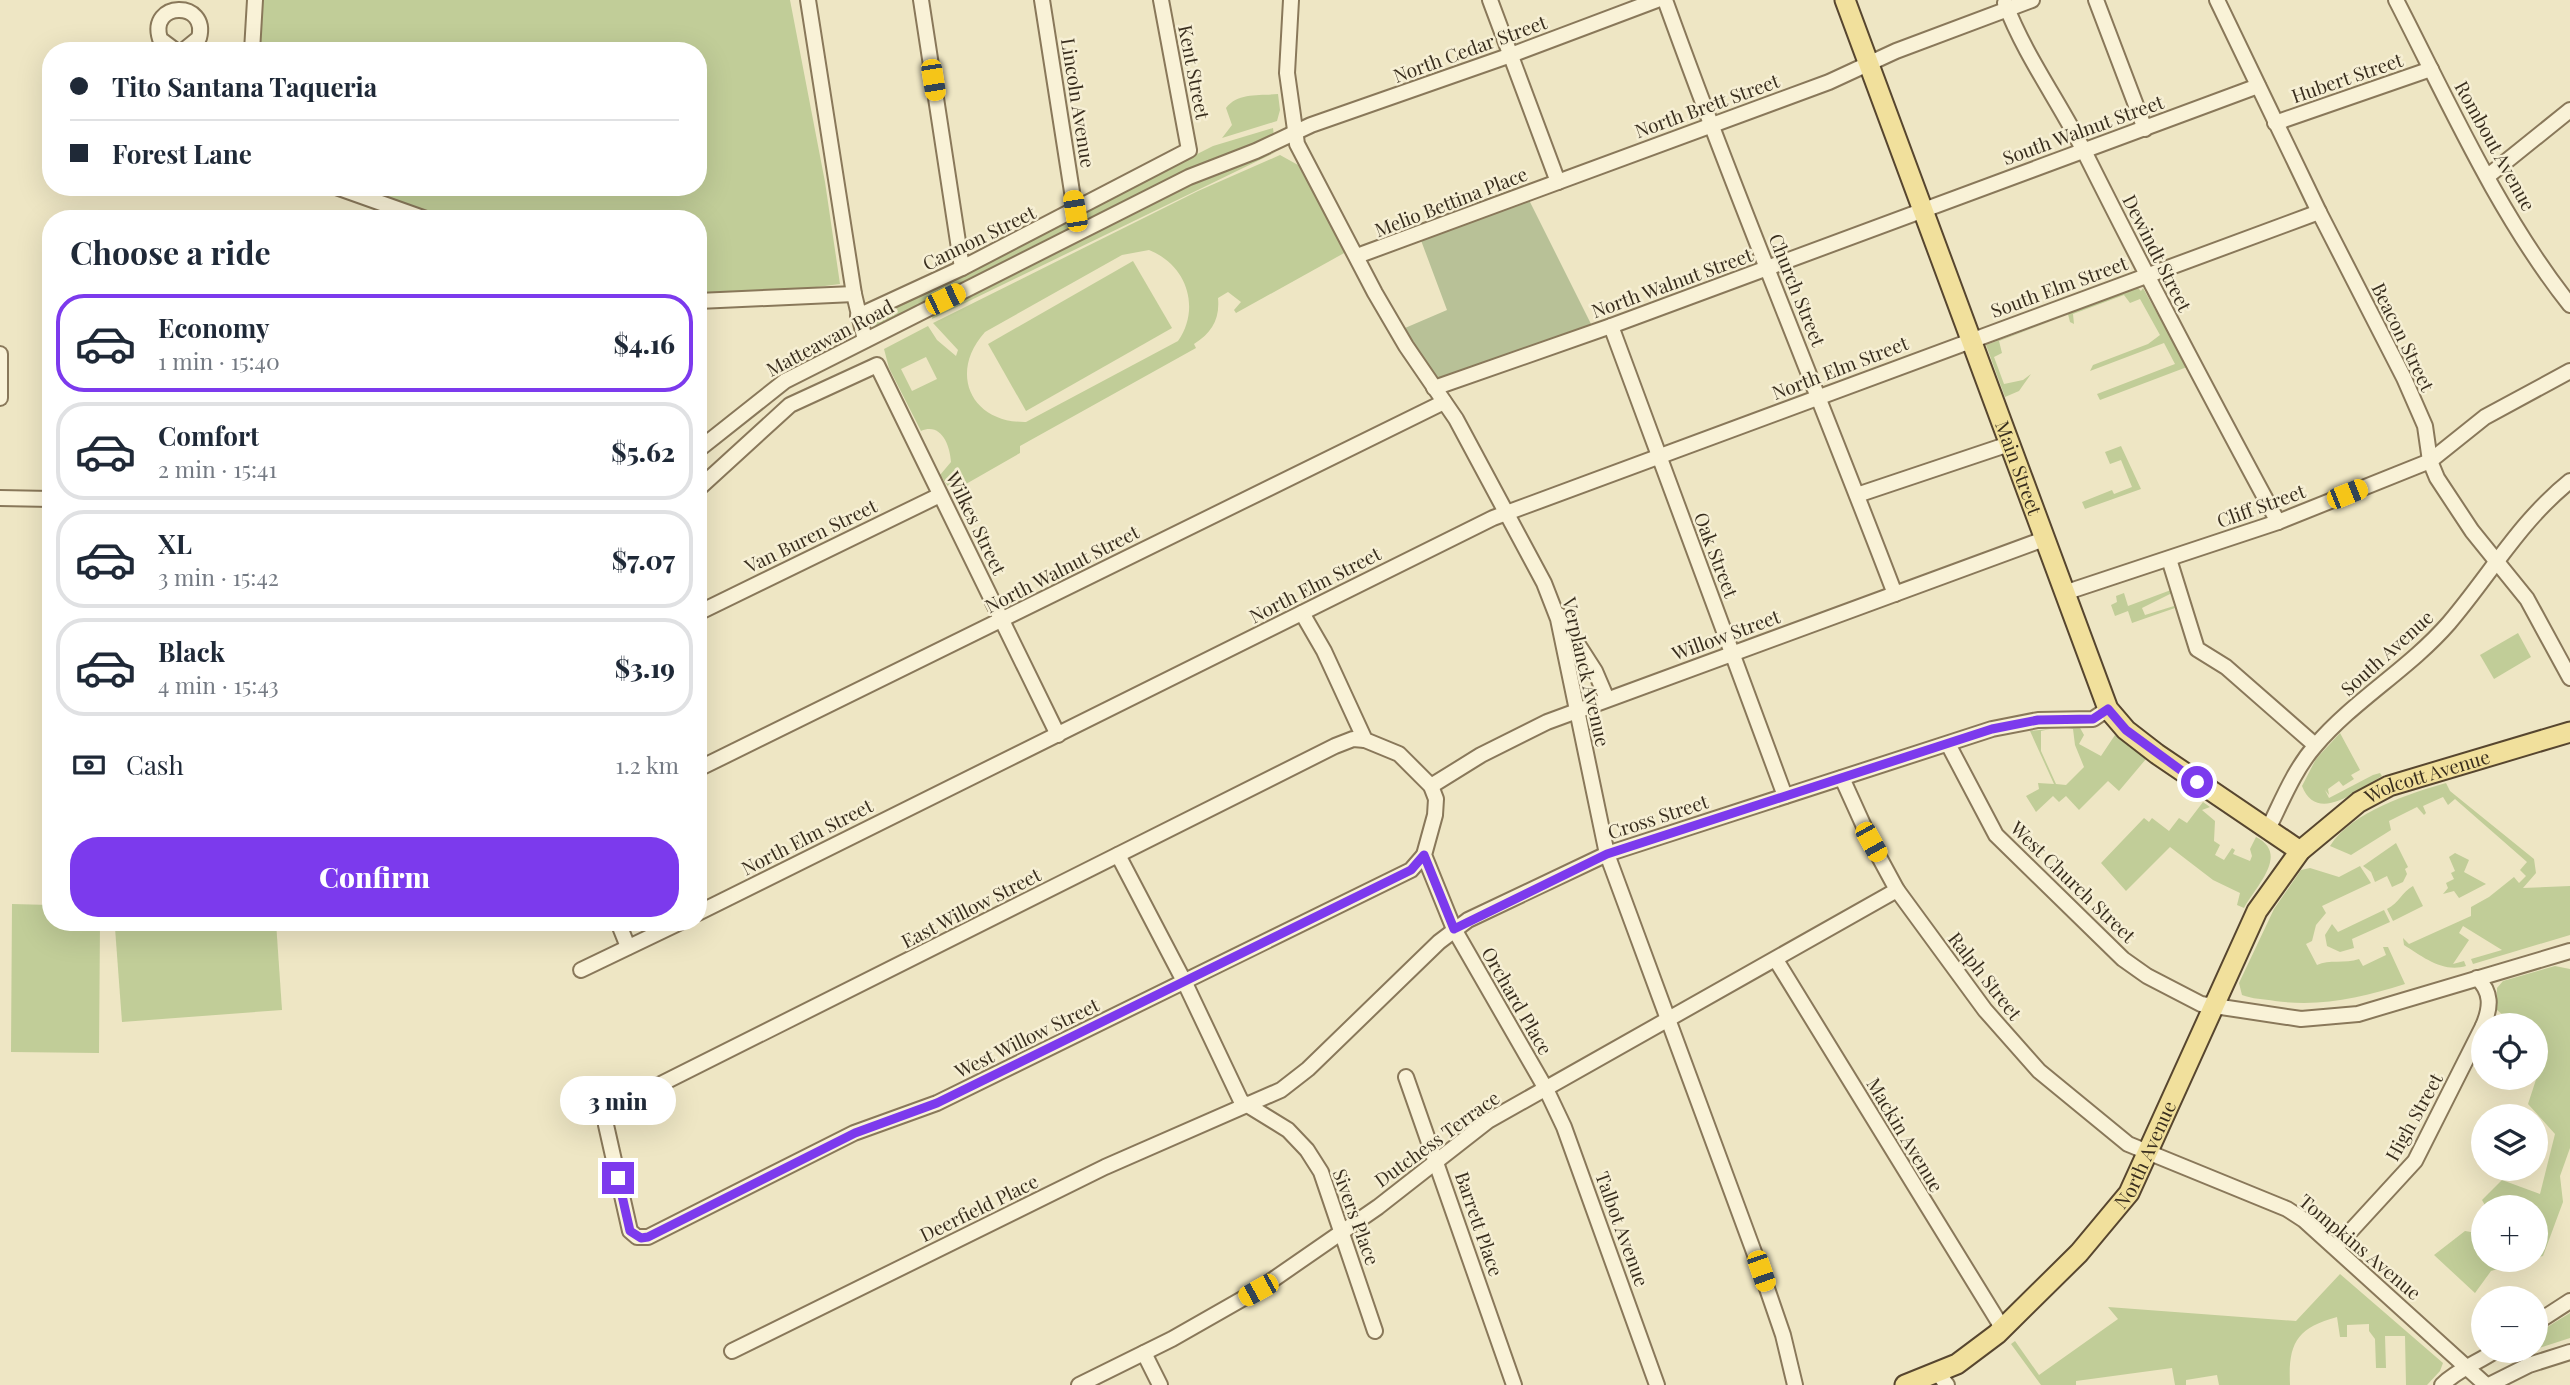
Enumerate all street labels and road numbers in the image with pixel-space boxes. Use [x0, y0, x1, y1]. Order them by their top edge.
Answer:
street label: North Cedar Street [1389, 8, 1550, 88]
street label: Kent Street [1173, 22, 1217, 121]
street label: Lincoln Avenue [1056, 36, 1102, 170]
street label: Hubert Street [2288, 46, 2406, 108]
street label: North Brett Street [1631, 67, 1783, 143]
street label: Rombout Avenue [2449, 76, 2542, 215]
street label: South Walnut Street [1999, 88, 2167, 170]
street label: Melio Bettina Place [1371, 160, 1531, 242]
street label: Dewindt Street [2117, 190, 2199, 316]
street label: Cannon Street [918, 198, 1040, 276]
street label: Church Street [1763, 229, 1832, 350]
street label: North Walnut Street [1588, 241, 1756, 323]
street label: South Elm Street [1987, 249, 2131, 323]
street label: Beacon Street [2366, 278, 2441, 395]
street label: Matteawan Road [761, 293, 898, 382]
street label: North Elm Street [1768, 329, 1912, 405]
street label: Main Street [1990, 417, 2049, 519]
street label: Wilkes Street [940, 466, 1013, 579]
street label: Cliff Street [2213, 477, 2309, 533]
street label: Van Buren Street [739, 492, 881, 579]
street label: Oak Street [1689, 508, 1745, 601]
street label: North Walnut Street [980, 518, 1143, 618]
street label: North Elm Street [1244, 540, 1385, 628]
street label: Verplanck Avenue [1557, 594, 1617, 749]
street label: Willow Street [1667, 602, 1784, 666]
street label: South Avenue [2334, 604, 2438, 701]
street label: Wolcott Avenue [2359, 743, 2493, 809]
street label: Cross Street [1604, 787, 1712, 845]
street label: North Elm Street [736, 792, 877, 880]
street label: West Church Street [2005, 814, 2142, 948]
street label: East Willow Street [896, 861, 1045, 953]
street label: Ralph Street [1943, 926, 2029, 1025]
street label: Orchard Place [1476, 942, 1559, 1059]
street label: West Willow Street [949, 991, 1103, 1084]
street label: High Street [2378, 1068, 2448, 1165]
street label: Mackin Avenue [1861, 1072, 1950, 1197]
street label: Dutchess Terrace [1369, 1084, 1504, 1192]
street label: North Avenue [2107, 1096, 2181, 1214]
street label: Sivers Place [1327, 1165, 1386, 1269]
street label: Deerfield Place [915, 1167, 1042, 1247]
street label: Talbot Avenue [1590, 1167, 1656, 1290]
street label: Barrett Place [1450, 1168, 1510, 1280]
street label: Tompkins Avenue [2294, 1187, 2427, 1305]

